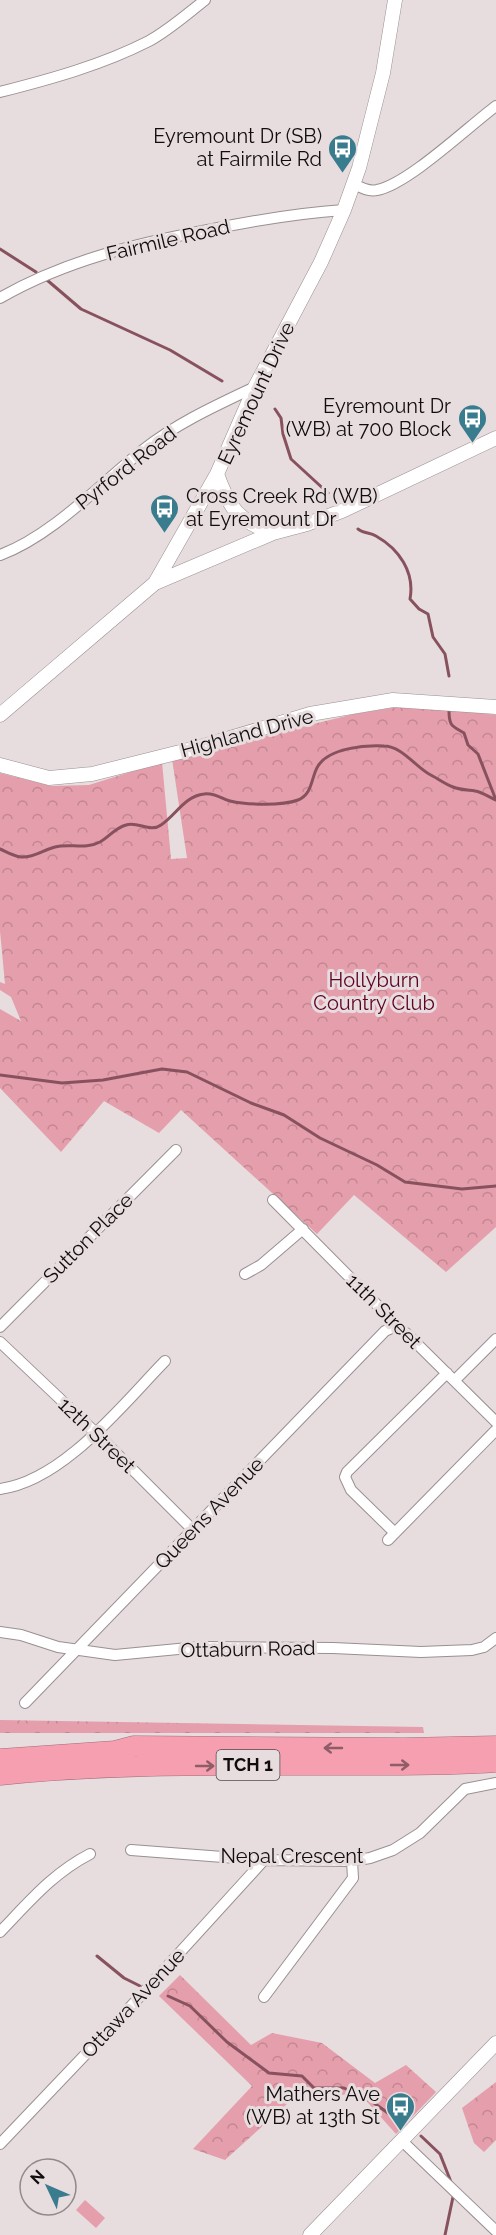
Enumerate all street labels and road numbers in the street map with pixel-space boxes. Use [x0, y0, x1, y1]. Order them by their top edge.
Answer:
street label: Fairmile Road [104, 214, 232, 266]
street label: Eyremount Drive [213, 318, 300, 468]
street label: Pyrford Road [71, 421, 181, 515]
street label: Highland Drive [178, 704, 316, 762]
street label: Sutton Place [38, 1188, 138, 1288]
street label: 11th Street [342, 1269, 427, 1354]
street label: 12th Street [53, 1392, 141, 1478]
street label: Queens Avenue [150, 1452, 269, 1574]
street label: Ottaburn Road [180, 1636, 316, 1662]
road number: TCH 1 [216, 1750, 280, 1780]
street label: Nepal Crescent [221, 1844, 364, 1868]
street label: Ottawa Avenue [76, 1943, 190, 2063]

